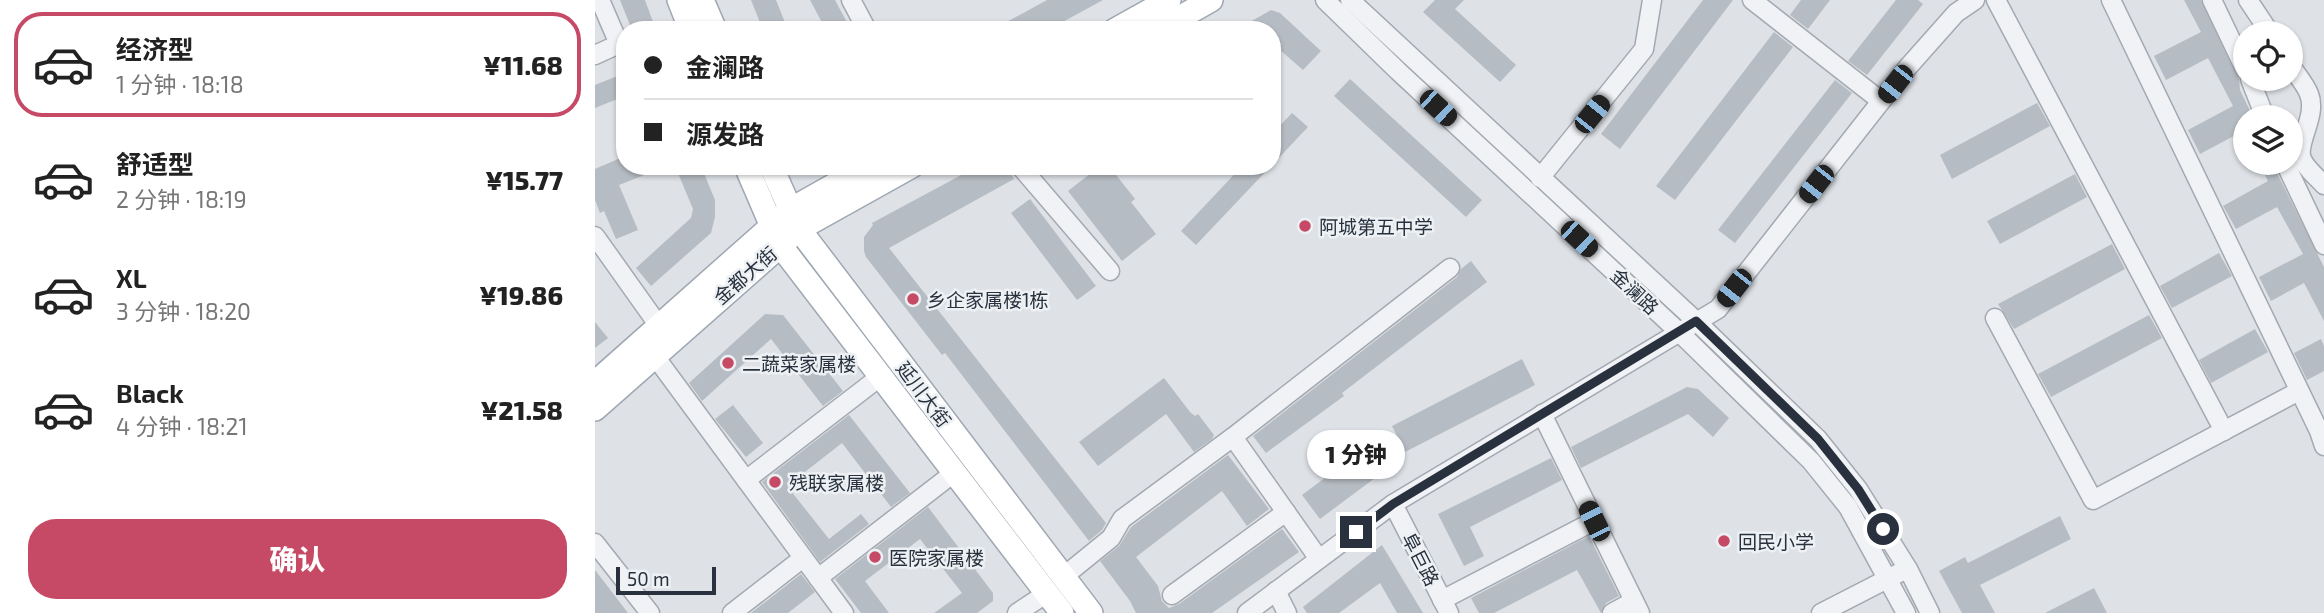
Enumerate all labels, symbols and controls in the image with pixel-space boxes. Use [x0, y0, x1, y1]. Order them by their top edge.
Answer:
map controls [2233, 21, 2303, 175]
button: locate [2233, 21, 2303, 91]
icon: car [32, 33, 95, 96]
text: 经济型 [116, 33, 194, 64]
text: ¥11.68 [483, 49, 563, 80]
text: 金澜路 [686, 51, 764, 82]
car [1874, 61, 1917, 107]
text: 1 分钟 · 18:18 [116, 70, 244, 98]
car [1416, 86, 1461, 130]
car [1571, 91, 1614, 137]
button: layers [2233, 105, 2303, 175]
text: 源发路 [686, 118, 764, 149]
icon: car [32, 148, 95, 211]
text: 舒适型 [116, 148, 194, 179]
car [1795, 161, 1838, 207]
text: ¥15.77 [485, 164, 563, 195]
text: 2 分钟 · 18:19 [116, 185, 247, 213]
place label: 阿城第五中学 [1319, 215, 1433, 238]
car [1557, 217, 1602, 261]
marker: 阿城第五中学 [1297, 218, 1313, 234]
street label: 金都大街 [709, 241, 781, 309]
text: XL [116, 262, 147, 293]
icon: car [32, 263, 95, 326]
street label: 金澜路 [1606, 263, 1664, 319]
car [1713, 265, 1756, 311]
text: ¥19.86 [479, 279, 563, 310]
place label: 乡企家属楼1栋 [927, 288, 1049, 311]
marker: 乡企家属楼1栋 [905, 291, 921, 307]
text: 3 分钟 · 18:20 [116, 297, 251, 325]
place label: 二蔬菜家属楼 [742, 352, 856, 375]
marker: 二蔬菜家属楼 [720, 355, 736, 371]
street label: 延川大街 [892, 357, 956, 431]
text: Black [116, 377, 184, 408]
icon: car [32, 378, 95, 441]
text: ¥21.58 [480, 394, 563, 425]
text: 4 分钟 · 18:21 [116, 412, 248, 440]
callout: 1 分钟 [1307, 430, 1405, 480]
text: 1 分钟 [1325, 440, 1387, 468]
place label: 残联家属楼 [789, 471, 884, 494]
marker: 残联家属楼 [767, 474, 783, 490]
car [1576, 498, 1613, 544]
route start [1867, 513, 1899, 545]
route end [1340, 516, 1372, 548]
button: 确认 [28, 519, 567, 599]
street label: 阜巨路 [1398, 528, 1444, 590]
place label: 回民小学 [1738, 530, 1814, 553]
marker: 回民小学 [1716, 533, 1732, 549]
place label: 医院家属楼 [889, 546, 984, 569]
marker: 医院家属楼 [867, 549, 883, 565]
scale bar [616, 564, 716, 596]
text: 50 m [627, 567, 670, 590]

